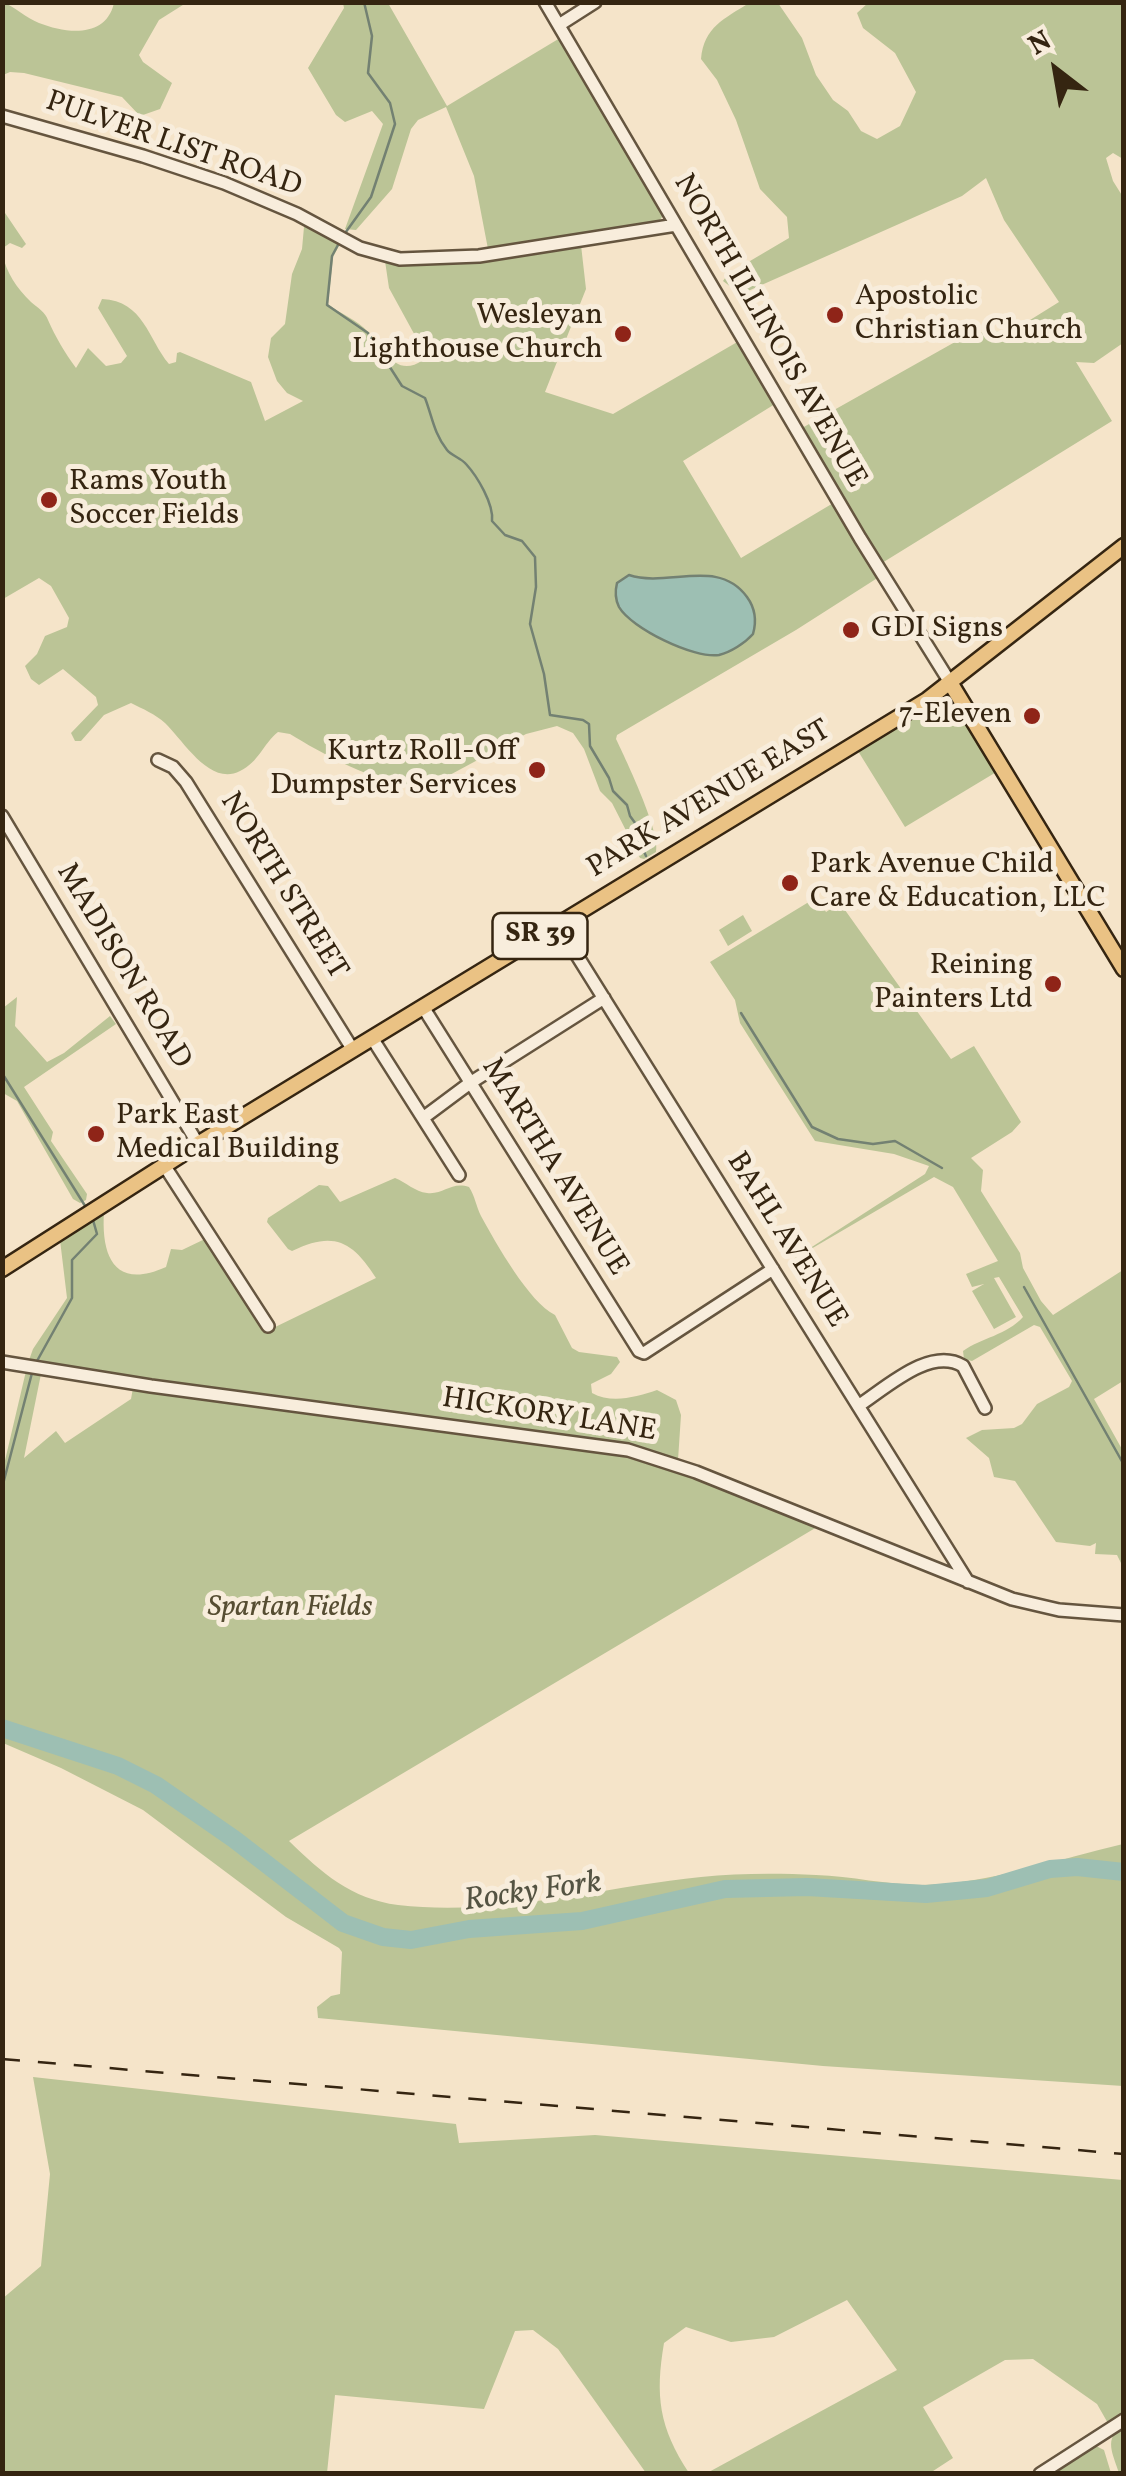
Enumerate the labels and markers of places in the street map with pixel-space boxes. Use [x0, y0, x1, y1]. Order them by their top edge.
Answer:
place label: Apostolic Christian Church [855, 280, 1083, 350]
place label: Wesleyan Lighthouse Church [352, 299, 603, 370]
marker: Apostolic Christian Church [824, 304, 846, 326]
marker: Wesleyan Lighthouse Church [612, 323, 634, 345]
place label: Rams Youth Soccer Fields [69, 465, 239, 536]
marker: Rams Youth Soccer Fields [38, 489, 60, 511]
place label: GDI Signs [871, 612, 1003, 648]
marker: GDI Signs [840, 619, 862, 641]
place label: 7-Eleven [898, 698, 1012, 734]
marker: 7-Eleven [1021, 705, 1043, 727]
place label: Kurtz Roll-Off Dumpster Services [270, 735, 517, 806]
marker: Kurtz Roll-Off Dumpster Services [526, 759, 548, 781]
place label: Park Avenue Child Care & Education, LLC [810, 848, 1106, 918]
marker: Park Avenue Child Care & Education, LLC [779, 872, 801, 894]
place label: Reining Painters Ltd [874, 949, 1033, 1020]
marker: Reining Painters Ltd [1042, 973, 1064, 995]
place label: Park East Medical Building [116, 1099, 340, 1170]
marker: Park East Medical Building [85, 1123, 107, 1145]

